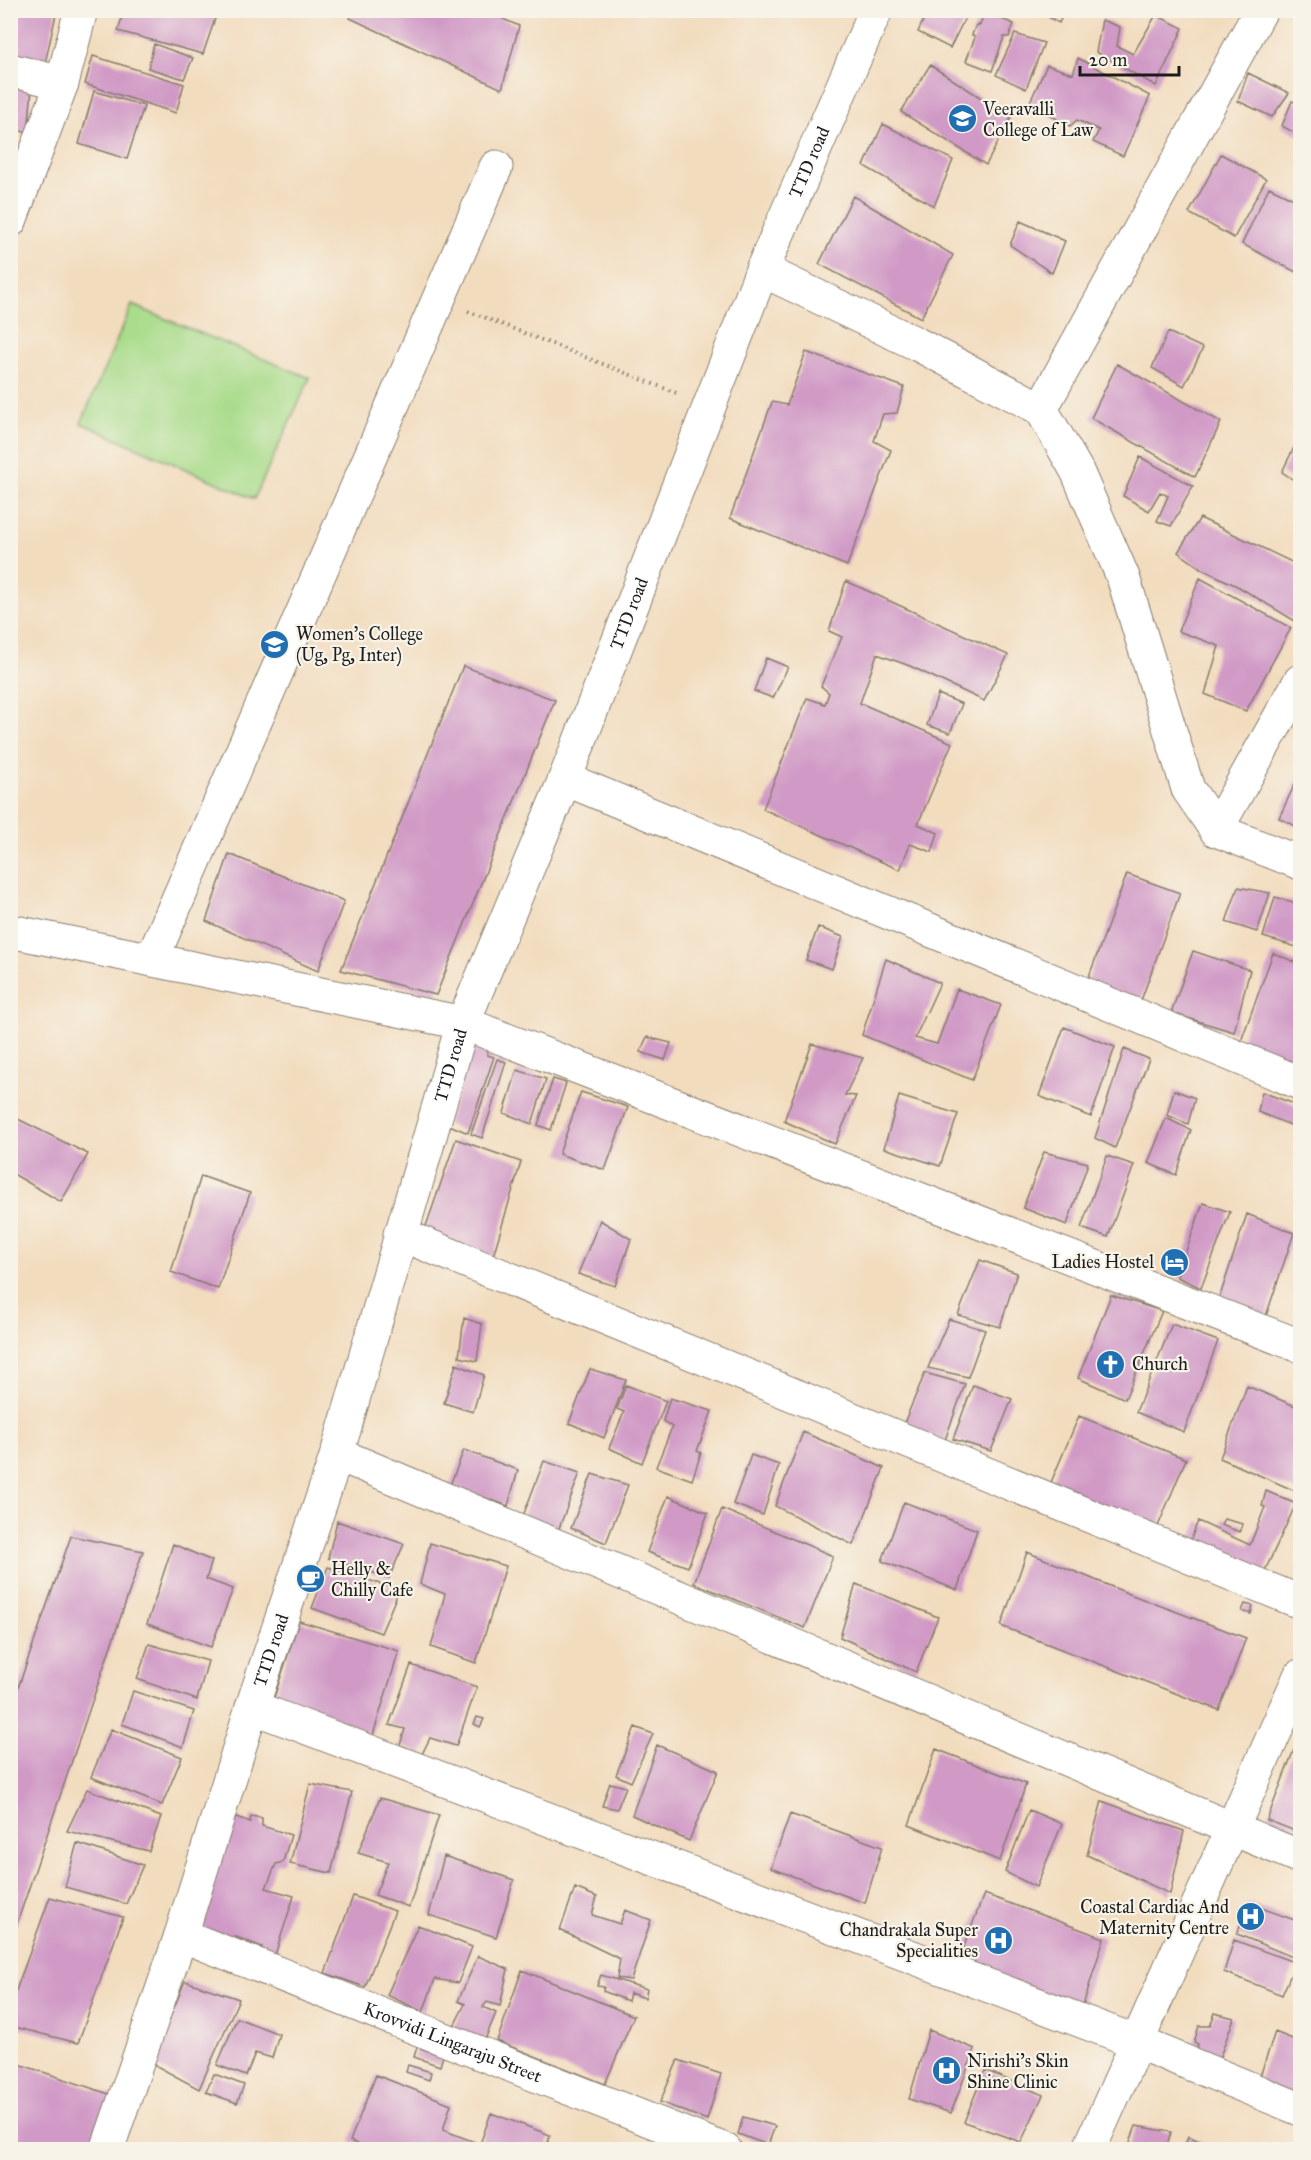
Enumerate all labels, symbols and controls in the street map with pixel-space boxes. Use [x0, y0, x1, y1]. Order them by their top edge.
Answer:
scale bar [1080, 39, 1179, 77]
text: 20 m [1089, 49, 1127, 71]
place label: Veeravalli College of Law [982, 98, 1093, 142]
school or university icon: Veeravalli College of Law [946, 103, 978, 135]
street label: TTD road [784, 123, 834, 201]
street label: TTD road [605, 574, 653, 653]
place label: Women's College (Ug, Pg, Inter) [296, 623, 423, 667]
school or university icon: Women's College (Ug, Pg, Inter) [259, 628, 291, 660]
street label: TTD road [429, 1026, 472, 1105]
hotel icon: Ladies Hostel [1159, 1246, 1191, 1278]
place label: Ladies Hostel [1051, 1251, 1154, 1273]
church icon: Church [1095, 1348, 1127, 1380]
place label: Church [1132, 1353, 1188, 1375]
place label: Helly & Chilly Cafe [331, 1558, 413, 1601]
cafe icon: Helly & Chilly Cafe [294, 1563, 326, 1595]
street label: TTD road [249, 1611, 294, 1690]
place label: Coastal Cardiac And Maternity Centre [1080, 1896, 1229, 1939]
hospital icon: Coastal Cardiac And Maternity Centre [1234, 1901, 1266, 1933]
place label: Chandrakala Super Specialities [839, 1919, 978, 1962]
hospital icon: Chandrakala Super Specialities [983, 1924, 1015, 1956]
street label: Krovvidi Lingaraju Street [360, 1997, 545, 2088]
place label: Nirishi's Skin Shine Clinic [967, 2050, 1069, 2093]
hospital icon: Nirishi's Skin Shine Clinic [930, 2055, 962, 2087]

